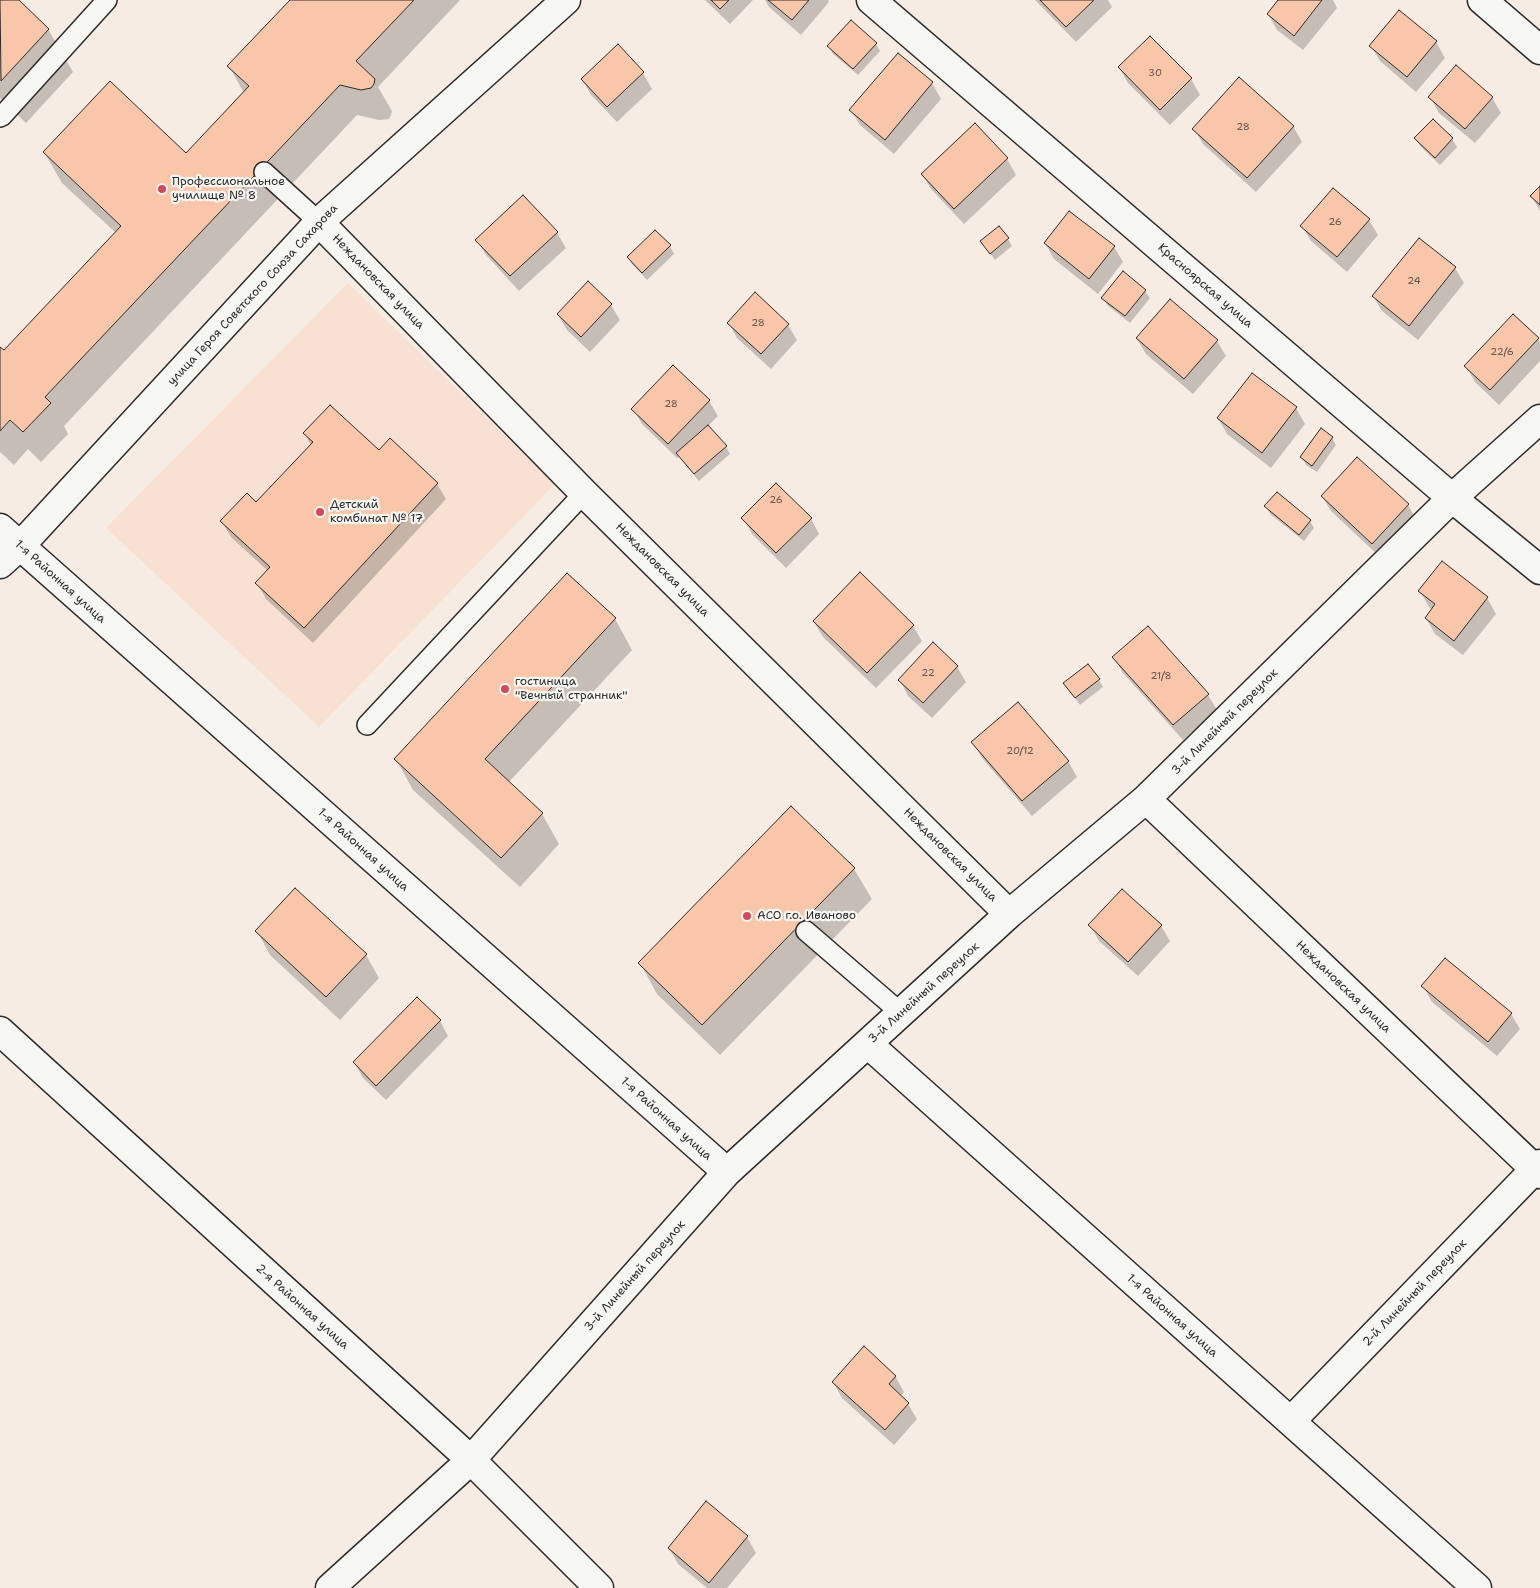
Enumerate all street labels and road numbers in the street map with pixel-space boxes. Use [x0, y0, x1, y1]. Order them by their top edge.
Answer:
street label: улица Героя Советского Союза Сахарова [165, 201, 341, 389]
street label: Неждановская улица [329, 231, 427, 333]
street label: Красноярская улица [1154, 241, 1256, 331]
street label: Неждановская улица [612, 520, 712, 620]
street label: 1-я Районная улица [12, 537, 108, 627]
street label: 3-й Линейный переулок [1169, 666, 1281, 778]
street label: 1-я Районная улица [315, 805, 411, 895]
street label: Неждановская улица [900, 805, 1000, 905]
street label: Неждановская улица [1292, 938, 1394, 1036]
street label: 3-й Линейный переулок [866, 939, 982, 1047]
street label: 1-я Районная улица [618, 1074, 714, 1164]
street label: 3-й Линейный переулок [581, 1218, 689, 1334]
street label: 2-й Линейный переулок [1360, 1236, 1470, 1350]
street label: 2-я Районная улица [252, 1261, 352, 1353]
street label: 1-я Районная улица [1124, 1271, 1220, 1361]

